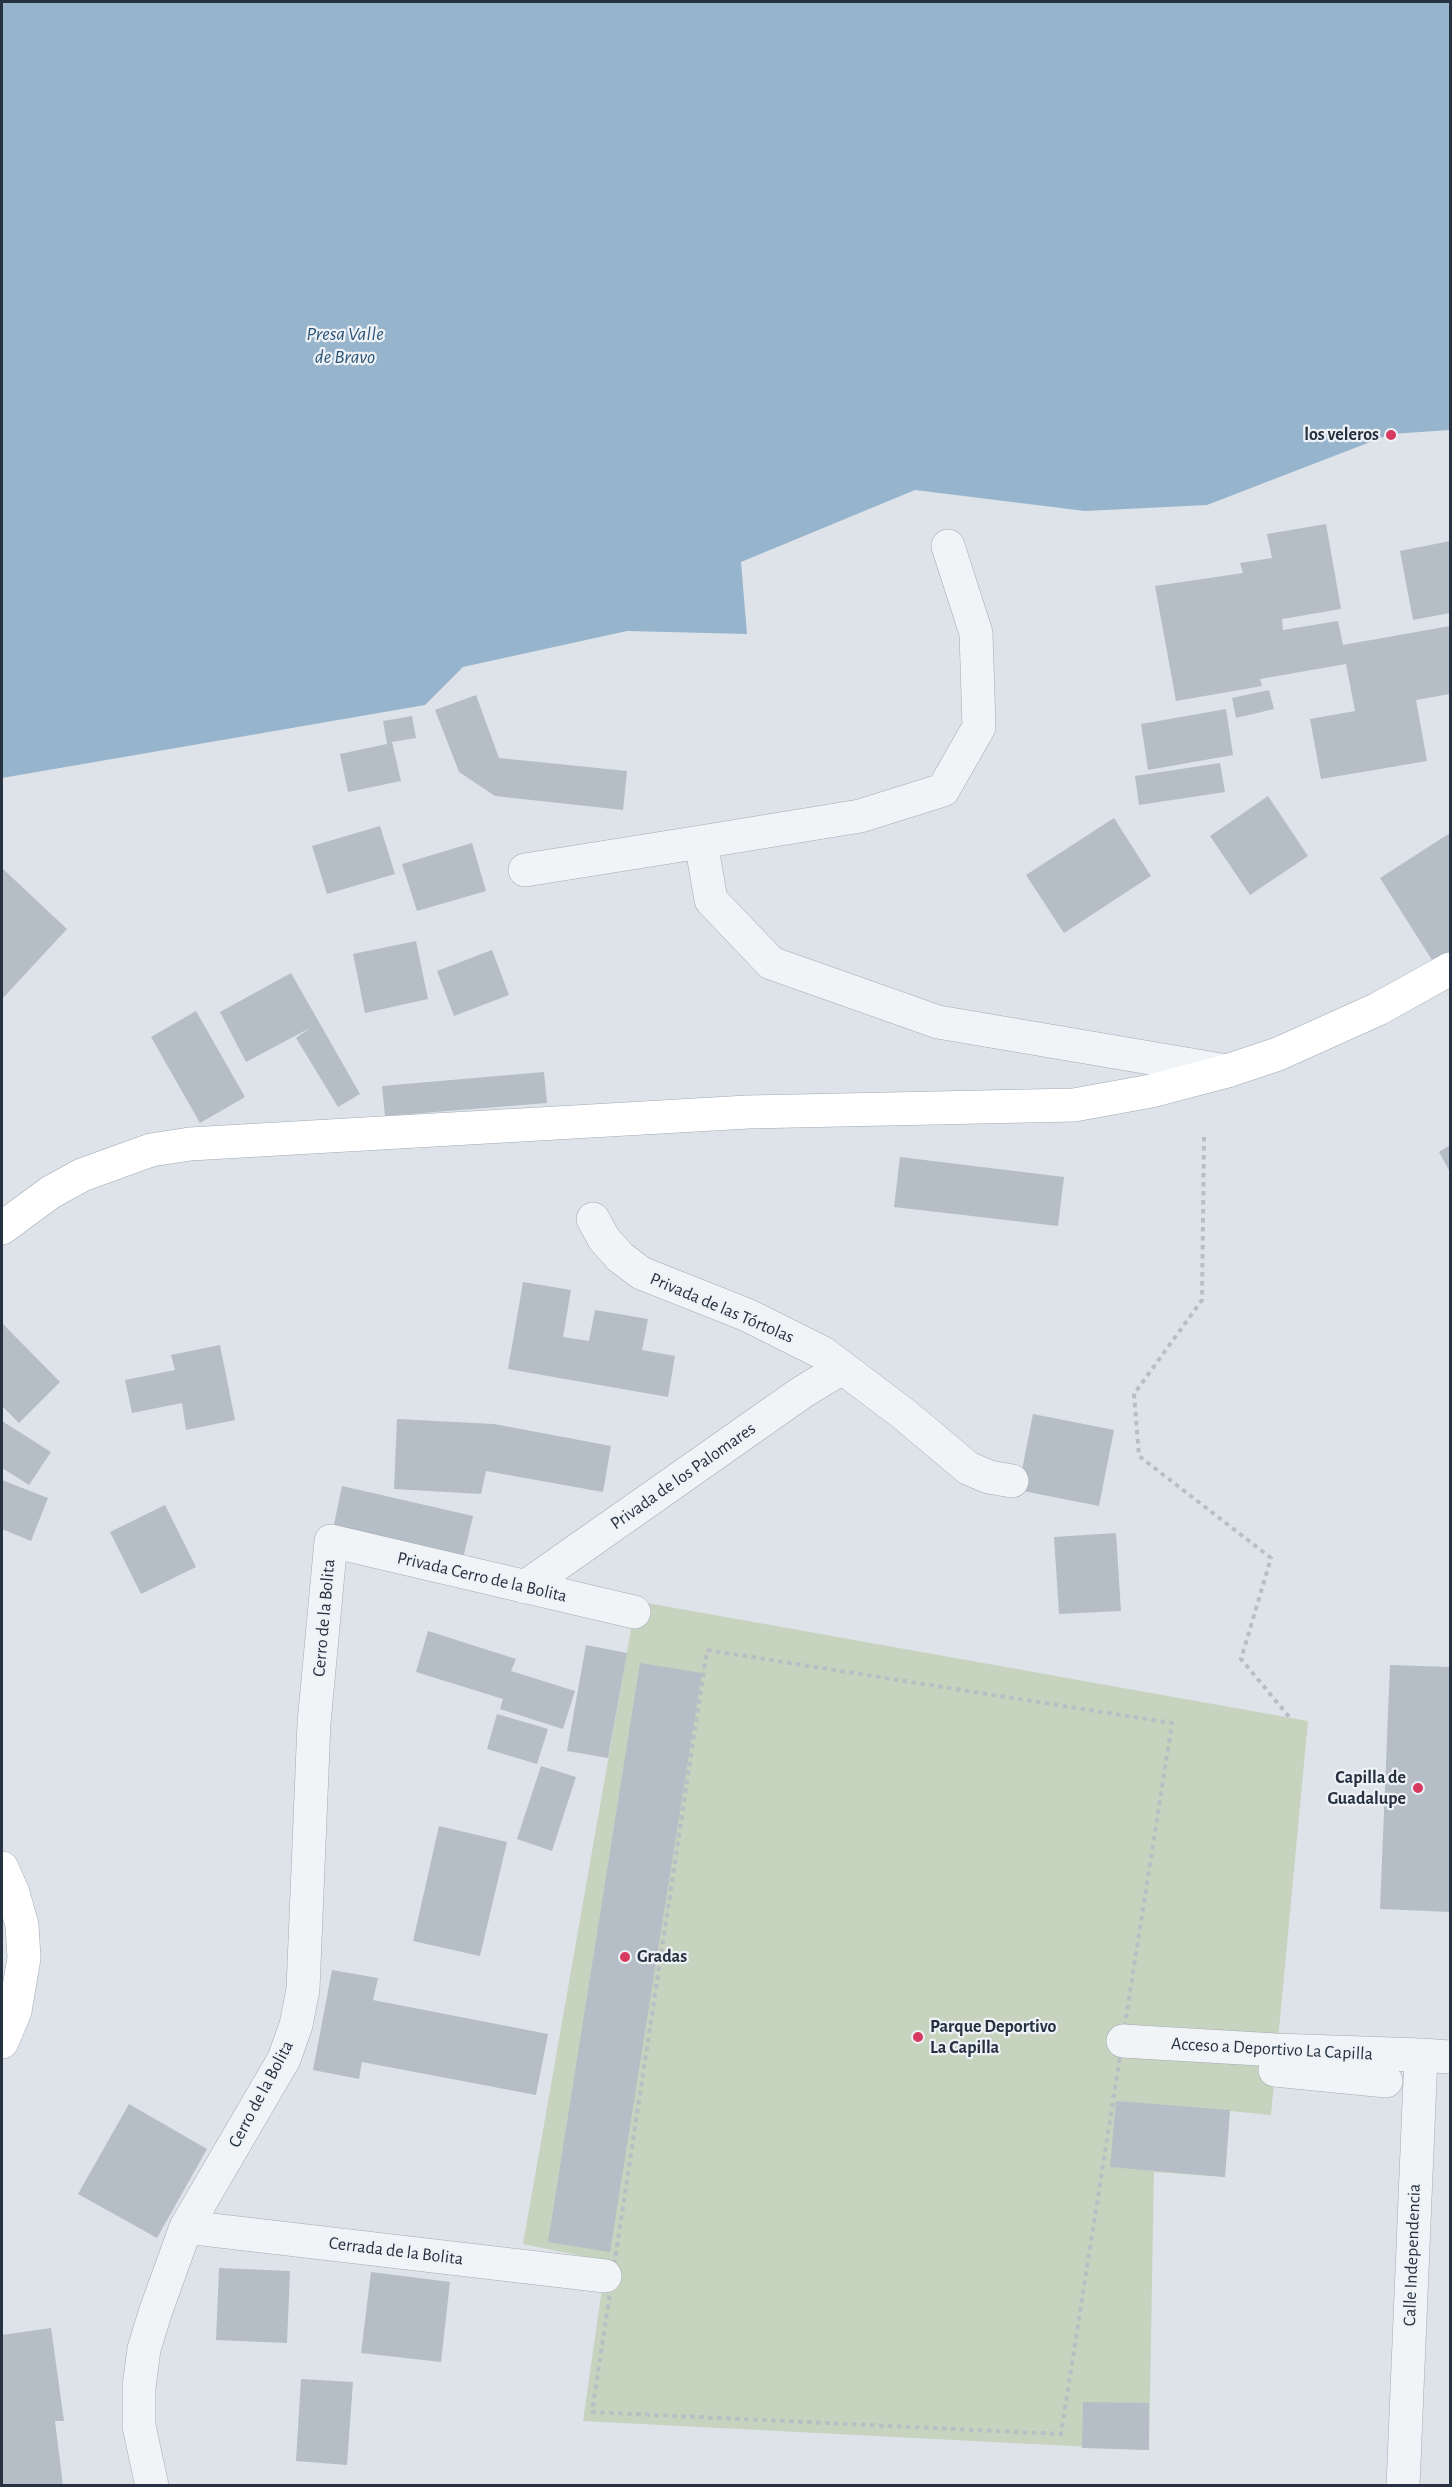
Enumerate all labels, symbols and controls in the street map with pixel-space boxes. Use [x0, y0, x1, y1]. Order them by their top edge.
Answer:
water label: Presa Valle de Bravo [306, 322, 384, 369]
place label: los veleros [1304, 424, 1379, 446]
marker: los veleros [1384, 428, 1398, 442]
street label: Privada de las Tórtolas [647, 1268, 797, 1348]
street label: Privada de los Palomares [606, 1418, 760, 1534]
street label: Privada Cerro de la Bolita [395, 1547, 569, 1607]
street label: Cerro de la Bolita [308, 1558, 340, 1678]
place label: Capilla de Guadalupe [1327, 1767, 1406, 1810]
marker: Capilla de Guadalupe [1411, 1781, 1425, 1795]
place label: Gradas [637, 1946, 687, 1968]
marker: Gradas [618, 1950, 632, 1964]
place label: Parque Deportivo La Capilla [930, 2016, 1056, 2058]
marker: Parque Deportivo La Capilla [911, 2030, 925, 2044]
street label: Acceso a Deportivo La Capilla [1171, 2033, 1373, 2065]
street label: Cerro de la Bolita [224, 2037, 298, 2151]
street label: Calle Independencia [1399, 2183, 1425, 2327]
street label: Cerrada de la Bolita [328, 2232, 464, 2270]

